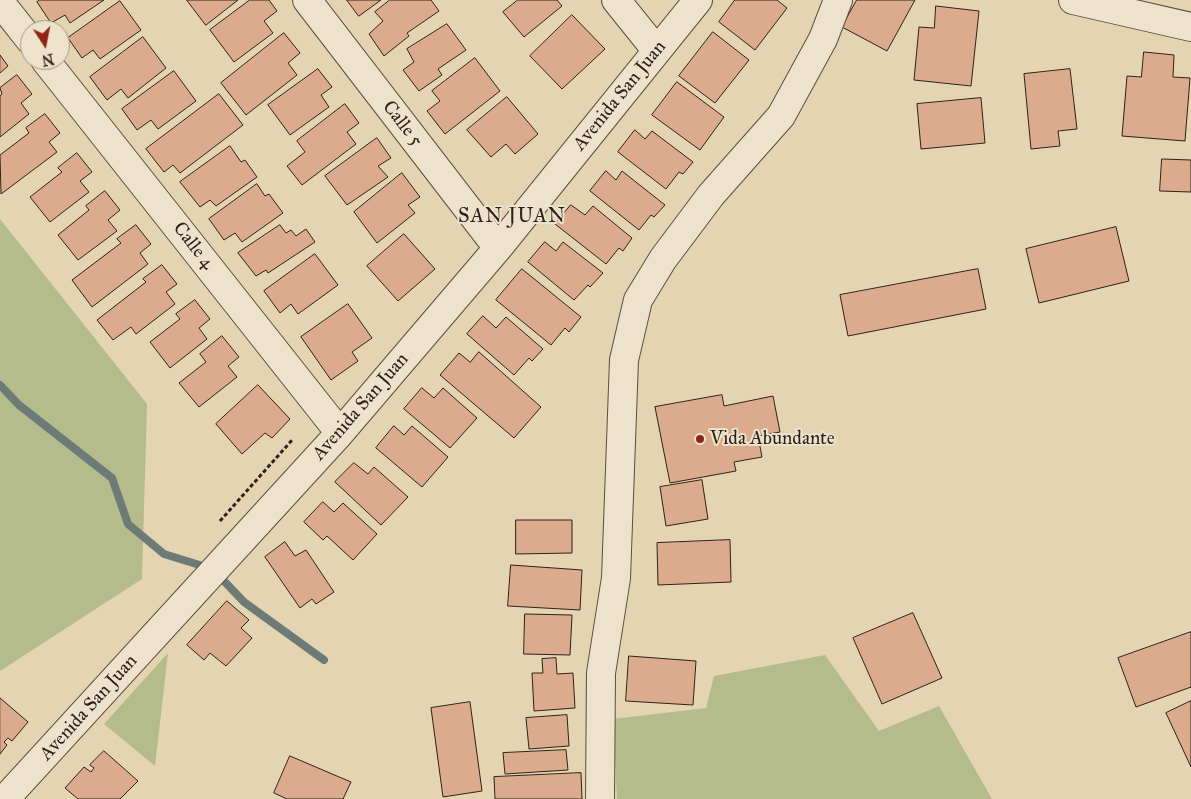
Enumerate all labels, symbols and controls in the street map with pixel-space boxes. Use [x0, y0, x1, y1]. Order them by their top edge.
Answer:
north arrow [20, 20, 70, 70]
street label: Avenida San Juan [569, 36, 671, 156]
text: N [40, 50, 55, 69]
street label: Calle 5 [377, 96, 427, 152]
district label: SAN JUAN [457, 205, 567, 229]
street label: Calle 4 [167, 218, 219, 274]
street label: Avenida San Juan [308, 349, 414, 465]
place label: Vida Abundante [710, 428, 835, 450]
marker: Vida Abundante [694, 433, 706, 445]
street label: Avenida San Juan [35, 650, 143, 766]

